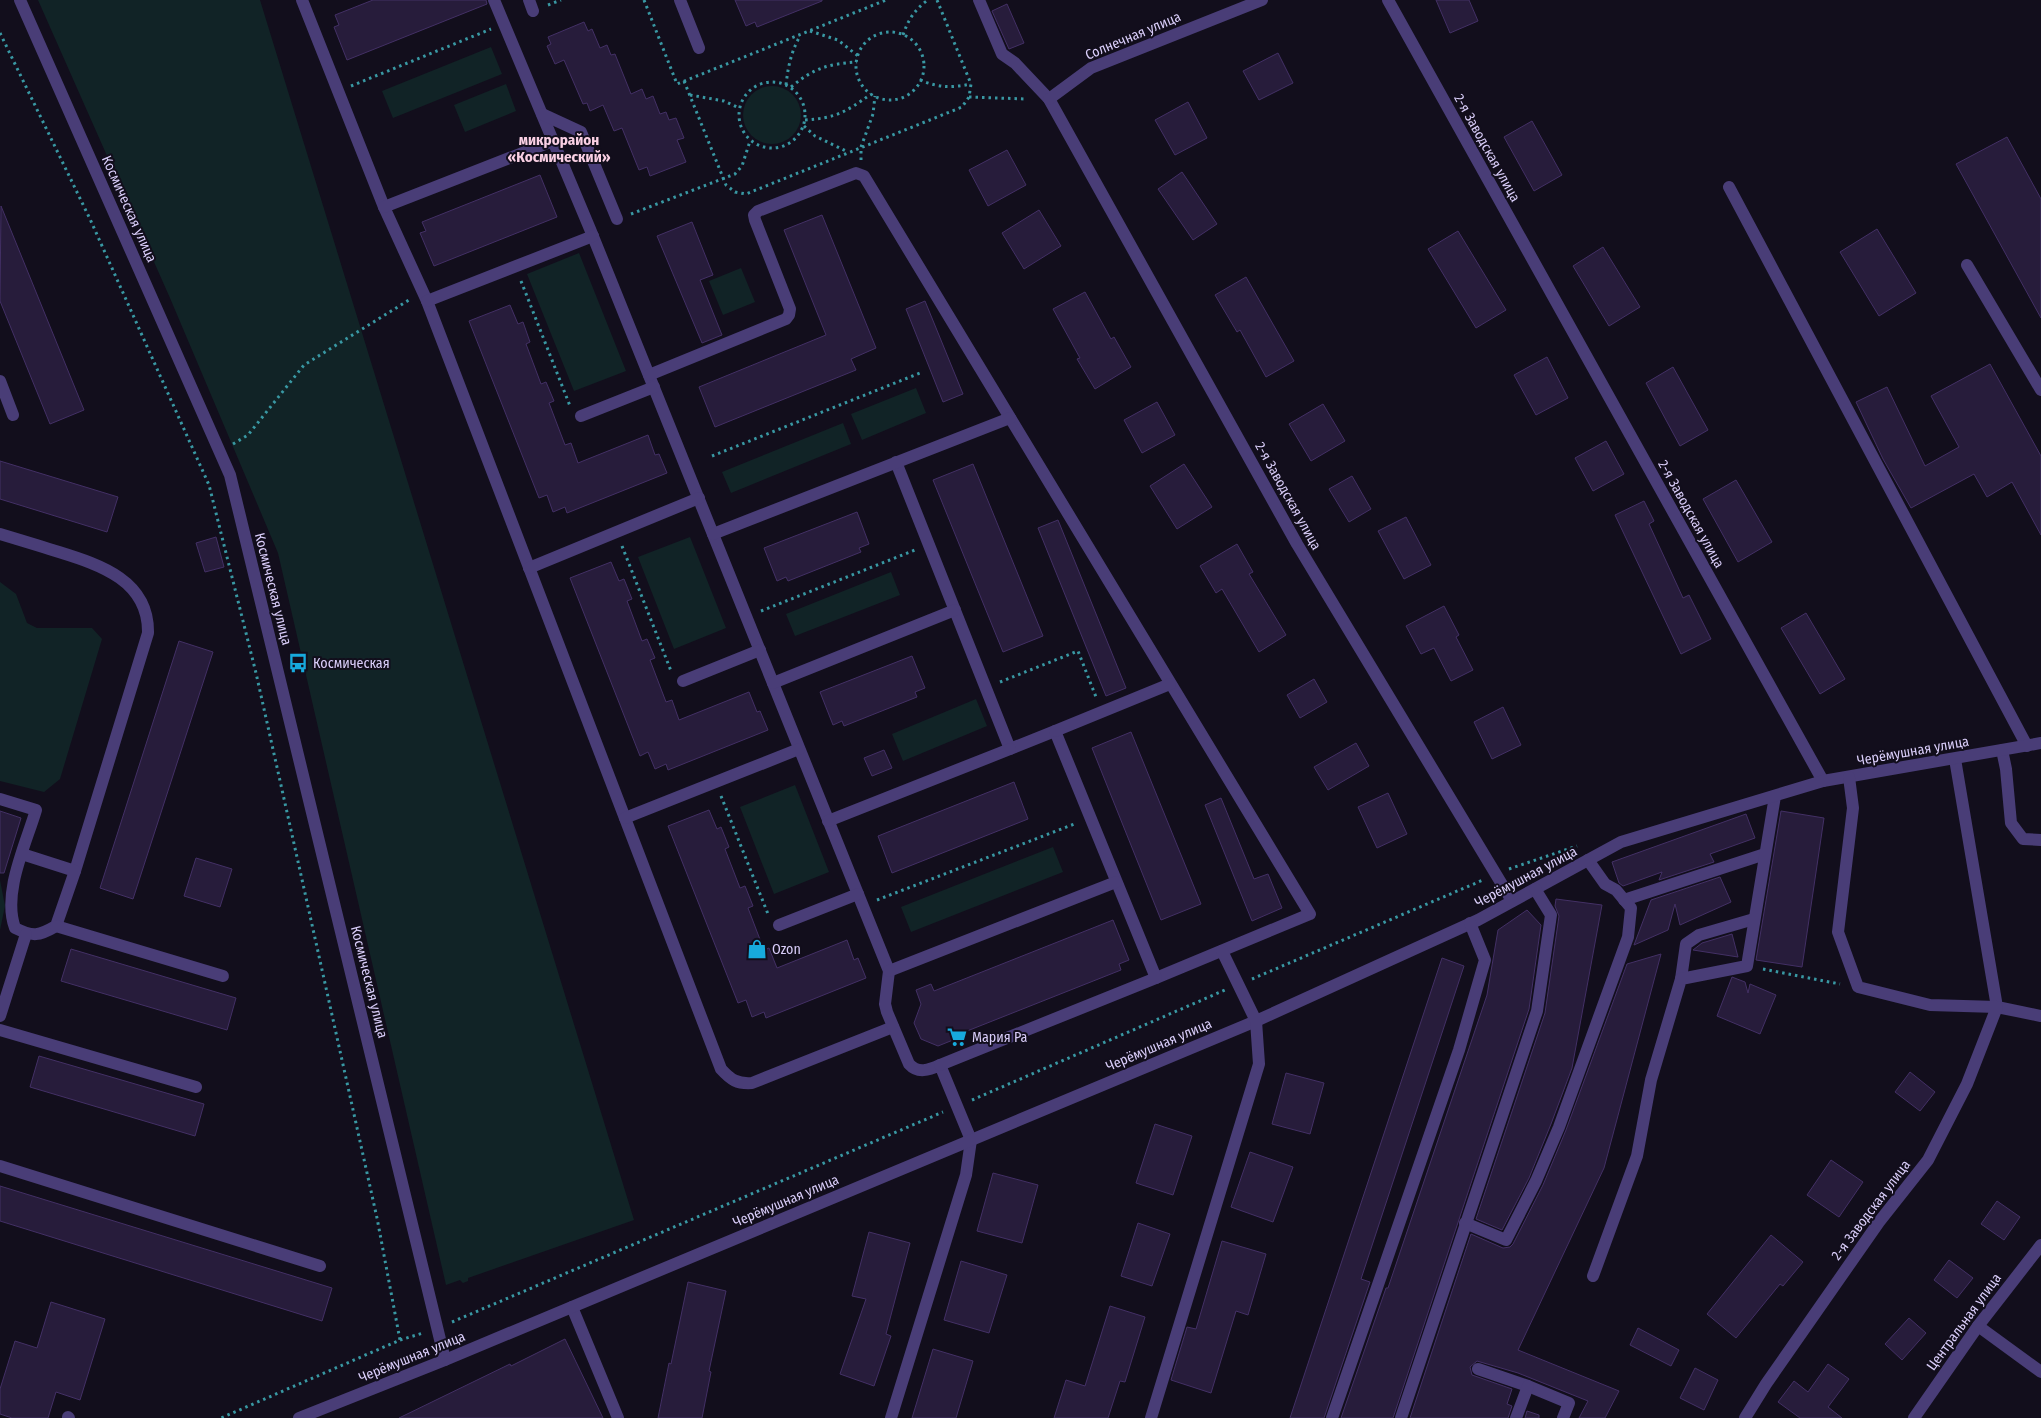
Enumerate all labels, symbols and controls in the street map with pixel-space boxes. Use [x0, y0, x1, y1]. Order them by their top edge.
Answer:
street label: Солнечная улица [1083, 8, 1183, 64]
street label: 2-я Заводская улица [1450, 91, 1524, 205]
district label: микрорайон «Космический» [508, 131, 611, 166]
street label: Космическая улица [98, 153, 160, 265]
street label: 2-я Заводская улица [1251, 439, 1325, 553]
street label: 2-я Заводская улица [1654, 457, 1728, 571]
street label: Космическая улица [251, 531, 295, 647]
bus stop icon: Космическая [287, 652, 309, 674]
place label: Космическая [313, 655, 390, 672]
street label: Черёмушная улица [1856, 733, 1970, 769]
street label: Черёмушная улица [1472, 843, 1580, 911]
street label: Космическая улица [347, 924, 391, 1040]
shop icon: Ozon [746, 938, 768, 960]
place label: Ozon [772, 941, 801, 958]
street label: Черёмушная улица [1104, 1015, 1215, 1075]
supermarket icon: Мария Ра [946, 1026, 968, 1048]
place label: Мария Ра [972, 1029, 1028, 1046]
street label: 2-я Заводская улица [1828, 1157, 1914, 1263]
street label: Черёмушная улица [731, 1171, 842, 1231]
street label: Центральная улица [1923, 1270, 2005, 1374]
street label: Черёмушная улица [356, 1328, 468, 1386]

